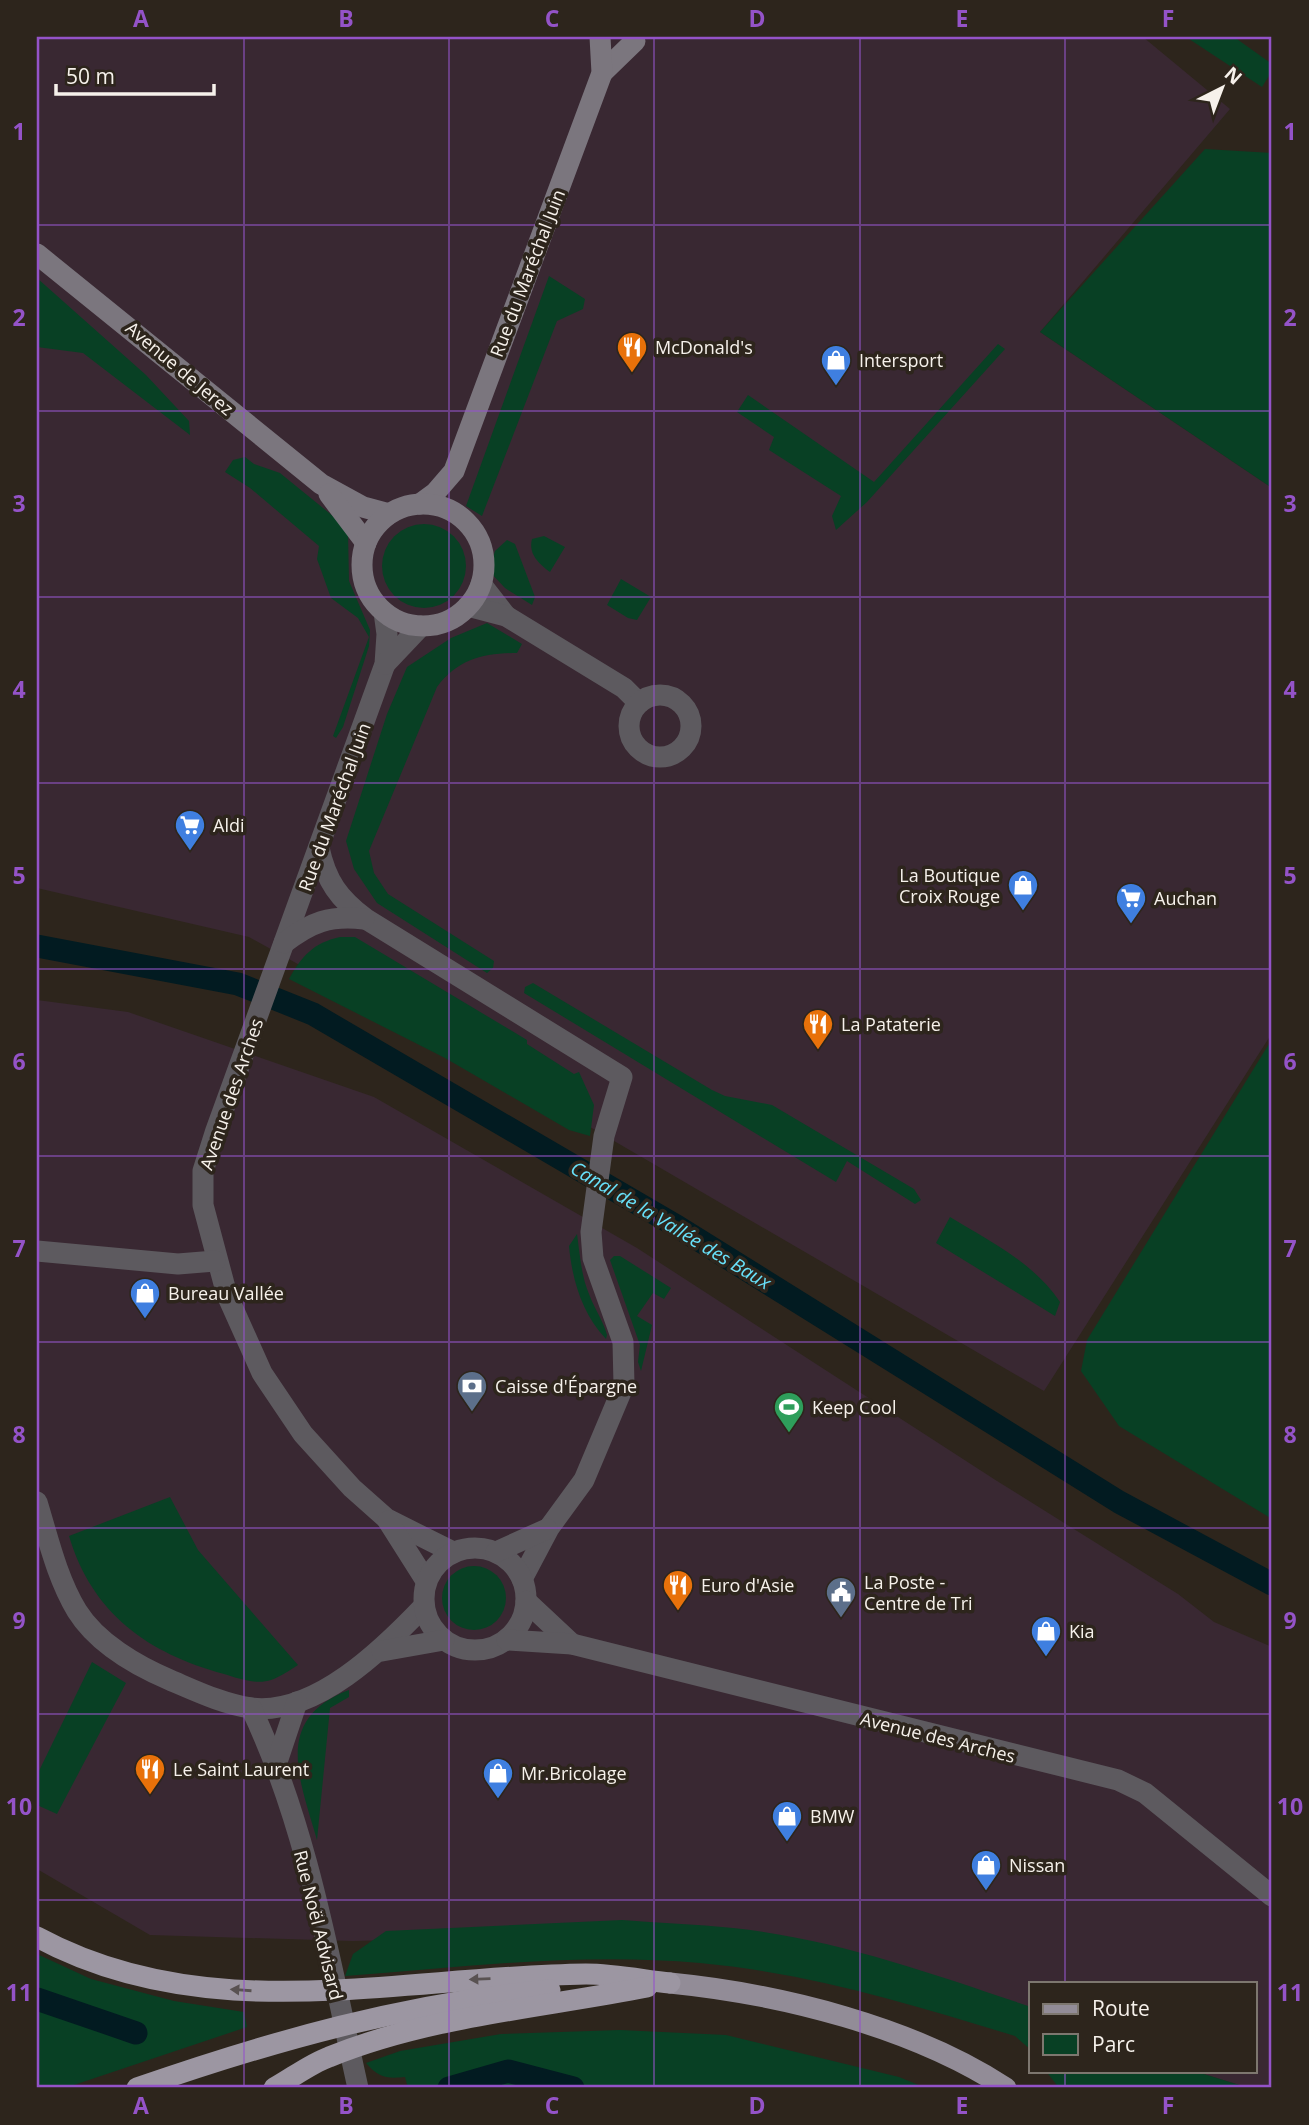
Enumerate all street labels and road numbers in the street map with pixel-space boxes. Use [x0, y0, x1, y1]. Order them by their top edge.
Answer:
street label: Rue du Maréchal Juin [484, 186, 570, 360]
street label: Avenue de Jerez [121, 316, 239, 420]
street label: Rue du Maréchal Juin [292, 719, 376, 895]
street label: Avenue des Arches [194, 1015, 268, 1173]
street label: Avenue des Arches [858, 1706, 1018, 1768]
street label: Rue Noël Advisard [289, 1848, 349, 2002]

